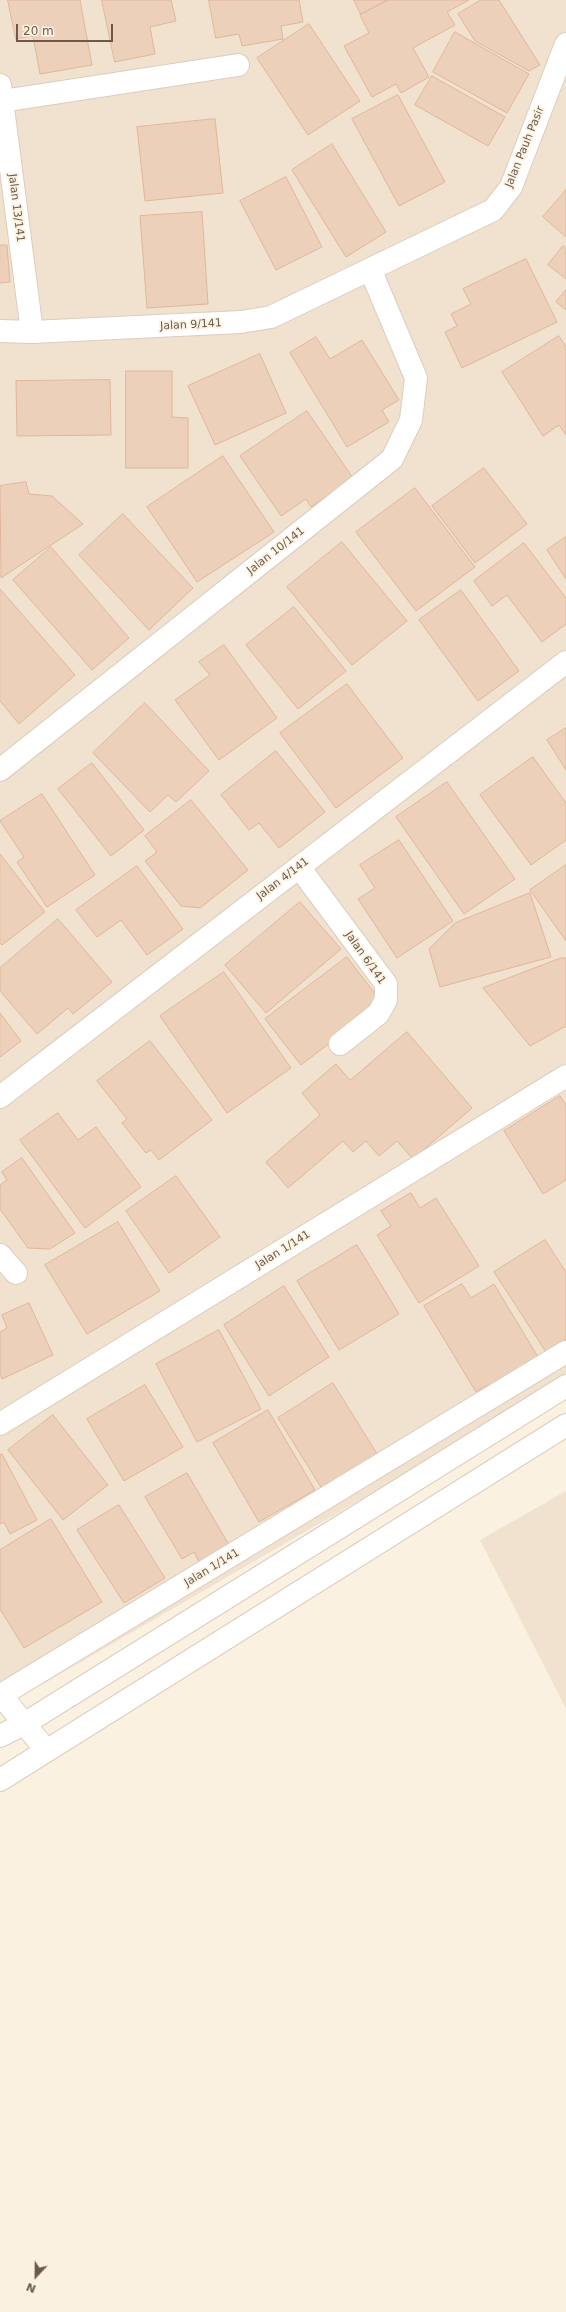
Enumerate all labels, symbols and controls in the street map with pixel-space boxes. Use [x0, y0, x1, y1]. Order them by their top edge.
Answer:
scale bar [18, 16, 115, 42]
text: 20 m [23, 24, 54, 38]
street label: Jalan Pauh Pasir [503, 104, 547, 190]
street label: Jalan 13/141 [5, 173, 27, 243]
street label: Jalan 9/141 [160, 317, 222, 333]
street label: Jalan 10/141 [245, 525, 307, 577]
street label: Jalan 4/141 [254, 855, 312, 903]
street label: Jalan 6/141 [342, 929, 388, 987]
street label: Jalan 1/141 [253, 1228, 313, 1272]
street label: Jalan 1/141 [182, 1546, 242, 1590]
north arrow [16, 2256, 56, 2296]
text: N [25, 2280, 38, 2295]

